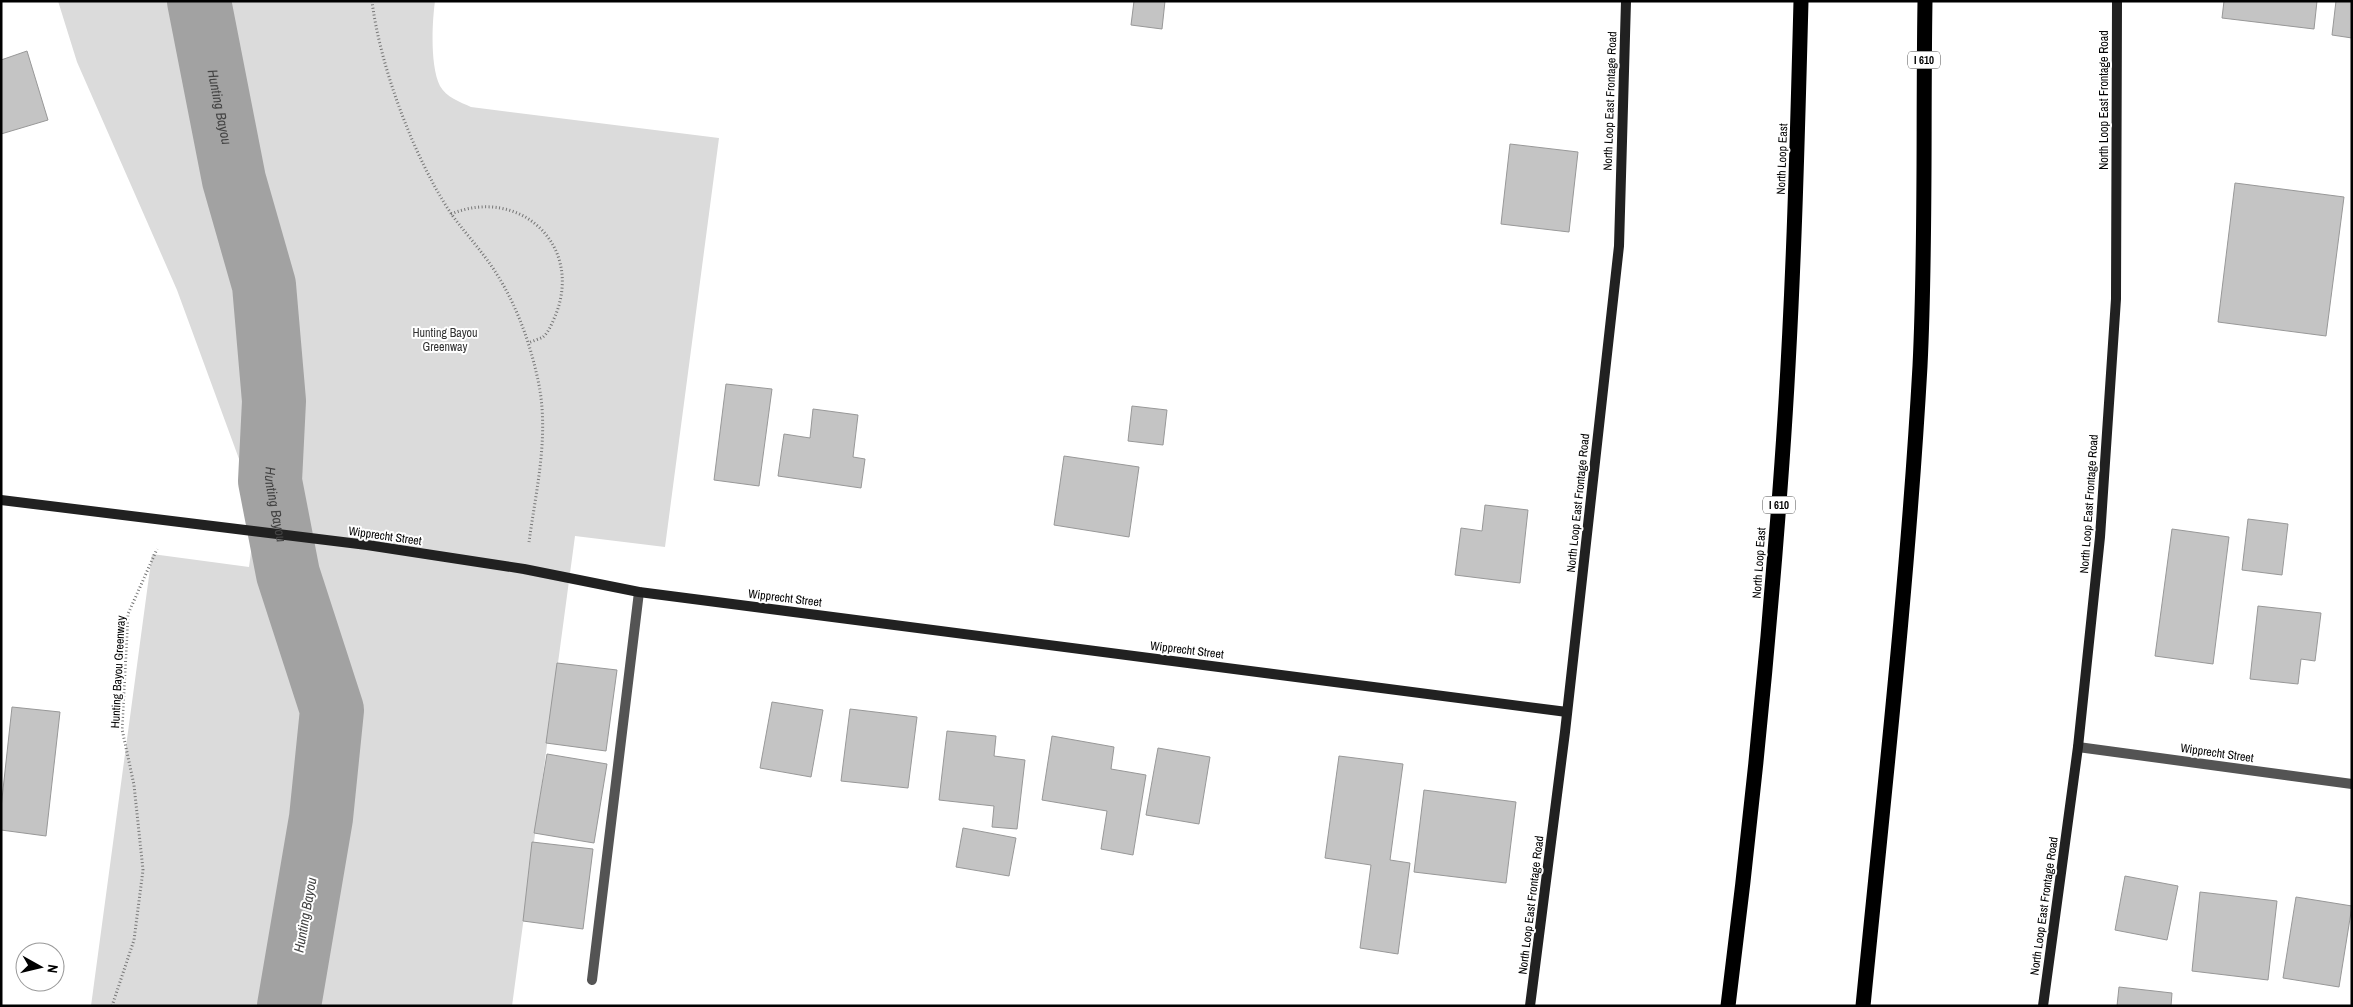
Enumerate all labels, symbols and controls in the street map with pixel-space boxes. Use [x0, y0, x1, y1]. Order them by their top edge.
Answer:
street label: North Loop East Frontage Road [2096, 30, 2112, 170]
street label: North Loop East Frontage Road [1600, 31, 1620, 171]
road number: I 610 [1908, 52, 1940, 68]
water label: Hunting Bayou [204, 68, 236, 147]
street label: North Loop East [1773, 123, 1791, 195]
park label: Hunting Bayou Greenway [412, 325, 478, 355]
street label: North Loop East Frontage Road [1563, 433, 1593, 573]
street label: North Loop East Frontage Road [2076, 434, 2102, 574]
water label: Hunting Bayou [261, 466, 291, 544]
road number: I 610 [1763, 496, 1795, 514]
street label: Wipprecht Street [347, 523, 423, 549]
street label: North Loop East [1749, 527, 1769, 599]
street label: Wipprecht Street [747, 586, 823, 610]
street label: Hunting Bayou Greenway [107, 615, 129, 729]
street label: Wipprecht Street [1149, 638, 1225, 662]
street label: Wipprecht Street [2179, 740, 2255, 766]
street label: North Loop East Frontage Road [1515, 835, 1547, 975]
street label: North Loop East Frontage Road [2026, 836, 2062, 976]
water label: Hunting Bayou [290, 875, 321, 954]
north arrow [15, 942, 65, 992]
text: N [43, 963, 62, 974]

